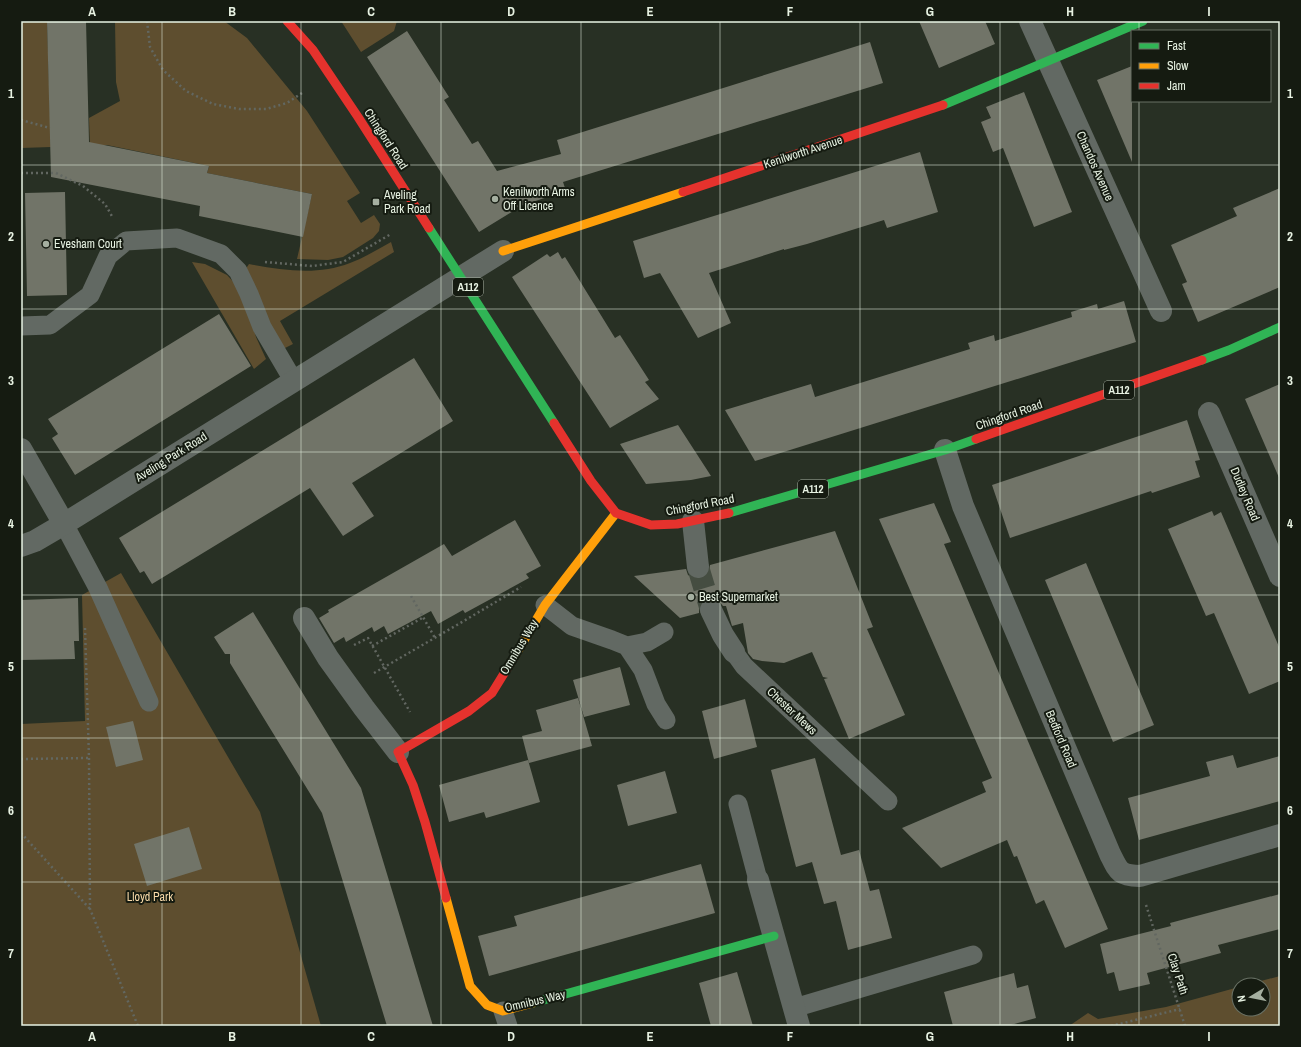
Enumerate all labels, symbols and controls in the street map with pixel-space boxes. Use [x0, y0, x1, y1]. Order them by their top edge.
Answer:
text: A [88, 3, 96, 20]
text: B [228, 3, 236, 20]
text: C [367, 3, 375, 20]
text: D [507, 3, 515, 20]
text: E [646, 3, 654, 20]
text: F [787, 3, 794, 20]
text: G [926, 3, 934, 20]
text: H [1066, 3, 1074, 20]
text: I [1208, 3, 1211, 20]
legend [1131, 30, 1271, 102]
text: Fast [1167, 38, 1186, 54]
text: Slow [1167, 58, 1189, 74]
text: Jam [1167, 78, 1186, 94]
text: 1 [8, 85, 14, 102]
text: 1 [1287, 85, 1293, 102]
street label: Chingford Road [360, 106, 412, 172]
street label: Chandos Avenue [1072, 129, 1118, 203]
street label: Kenilworth Avenue [762, 132, 844, 172]
place label: Kenilworth Arms Off Licence [503, 184, 575, 214]
place label: Aveling Park Road [383, 187, 431, 217]
marker: Kenilworth Arms Off Licence [490, 194, 500, 204]
marker: Aveling Park Road [371, 197, 381, 207]
text: 2 [8, 228, 14, 245]
text: 2 [1287, 228, 1293, 245]
place label: Evesham Court [54, 236, 122, 252]
marker: Evesham Court [41, 239, 51, 249]
road number: A112 [453, 278, 483, 296]
text: 3 [8, 372, 14, 389]
text: 3 [1287, 372, 1293, 389]
road number: A112 [1104, 381, 1134, 399]
street label: Chingford Road [974, 396, 1044, 434]
street label: Aveling Park Road [131, 429, 210, 486]
street label: Dudley Road [1227, 465, 1263, 523]
road number: A112 [798, 480, 828, 498]
street label: Chingford Road [664, 491, 736, 519]
text: 4 [8, 515, 14, 532]
text: 4 [1287, 515, 1293, 532]
place label: Best Supermarket [699, 589, 778, 605]
marker: Best Supermarket [686, 592, 696, 602]
street label: Omnibus Way [496, 616, 542, 678]
text: 5 [8, 658, 14, 675]
text: 5 [1287, 658, 1293, 675]
street label: Chester Mews [764, 684, 821, 738]
street label: Bedford Road [1042, 708, 1080, 770]
text: 6 [8, 802, 14, 819]
text: 6 [1287, 802, 1293, 819]
park label: Lloyd Park [127, 889, 173, 905]
text: 7 [8, 945, 14, 962]
text: 7 [1287, 945, 1293, 962]
street label: Clay Path [1164, 951, 1192, 997]
north arrow [1231, 977, 1271, 1017]
street label: Omnibus Way [503, 986, 567, 1016]
text: N [1234, 994, 1249, 1003]
text: A [88, 1028, 96, 1045]
text: B [228, 1028, 236, 1045]
text: C [367, 1028, 375, 1045]
text: D [507, 1028, 515, 1045]
text: E [646, 1028, 654, 1045]
text: F [787, 1028, 794, 1045]
text: G [926, 1028, 934, 1045]
text: H [1066, 1028, 1074, 1045]
text: I [1208, 1028, 1211, 1045]

